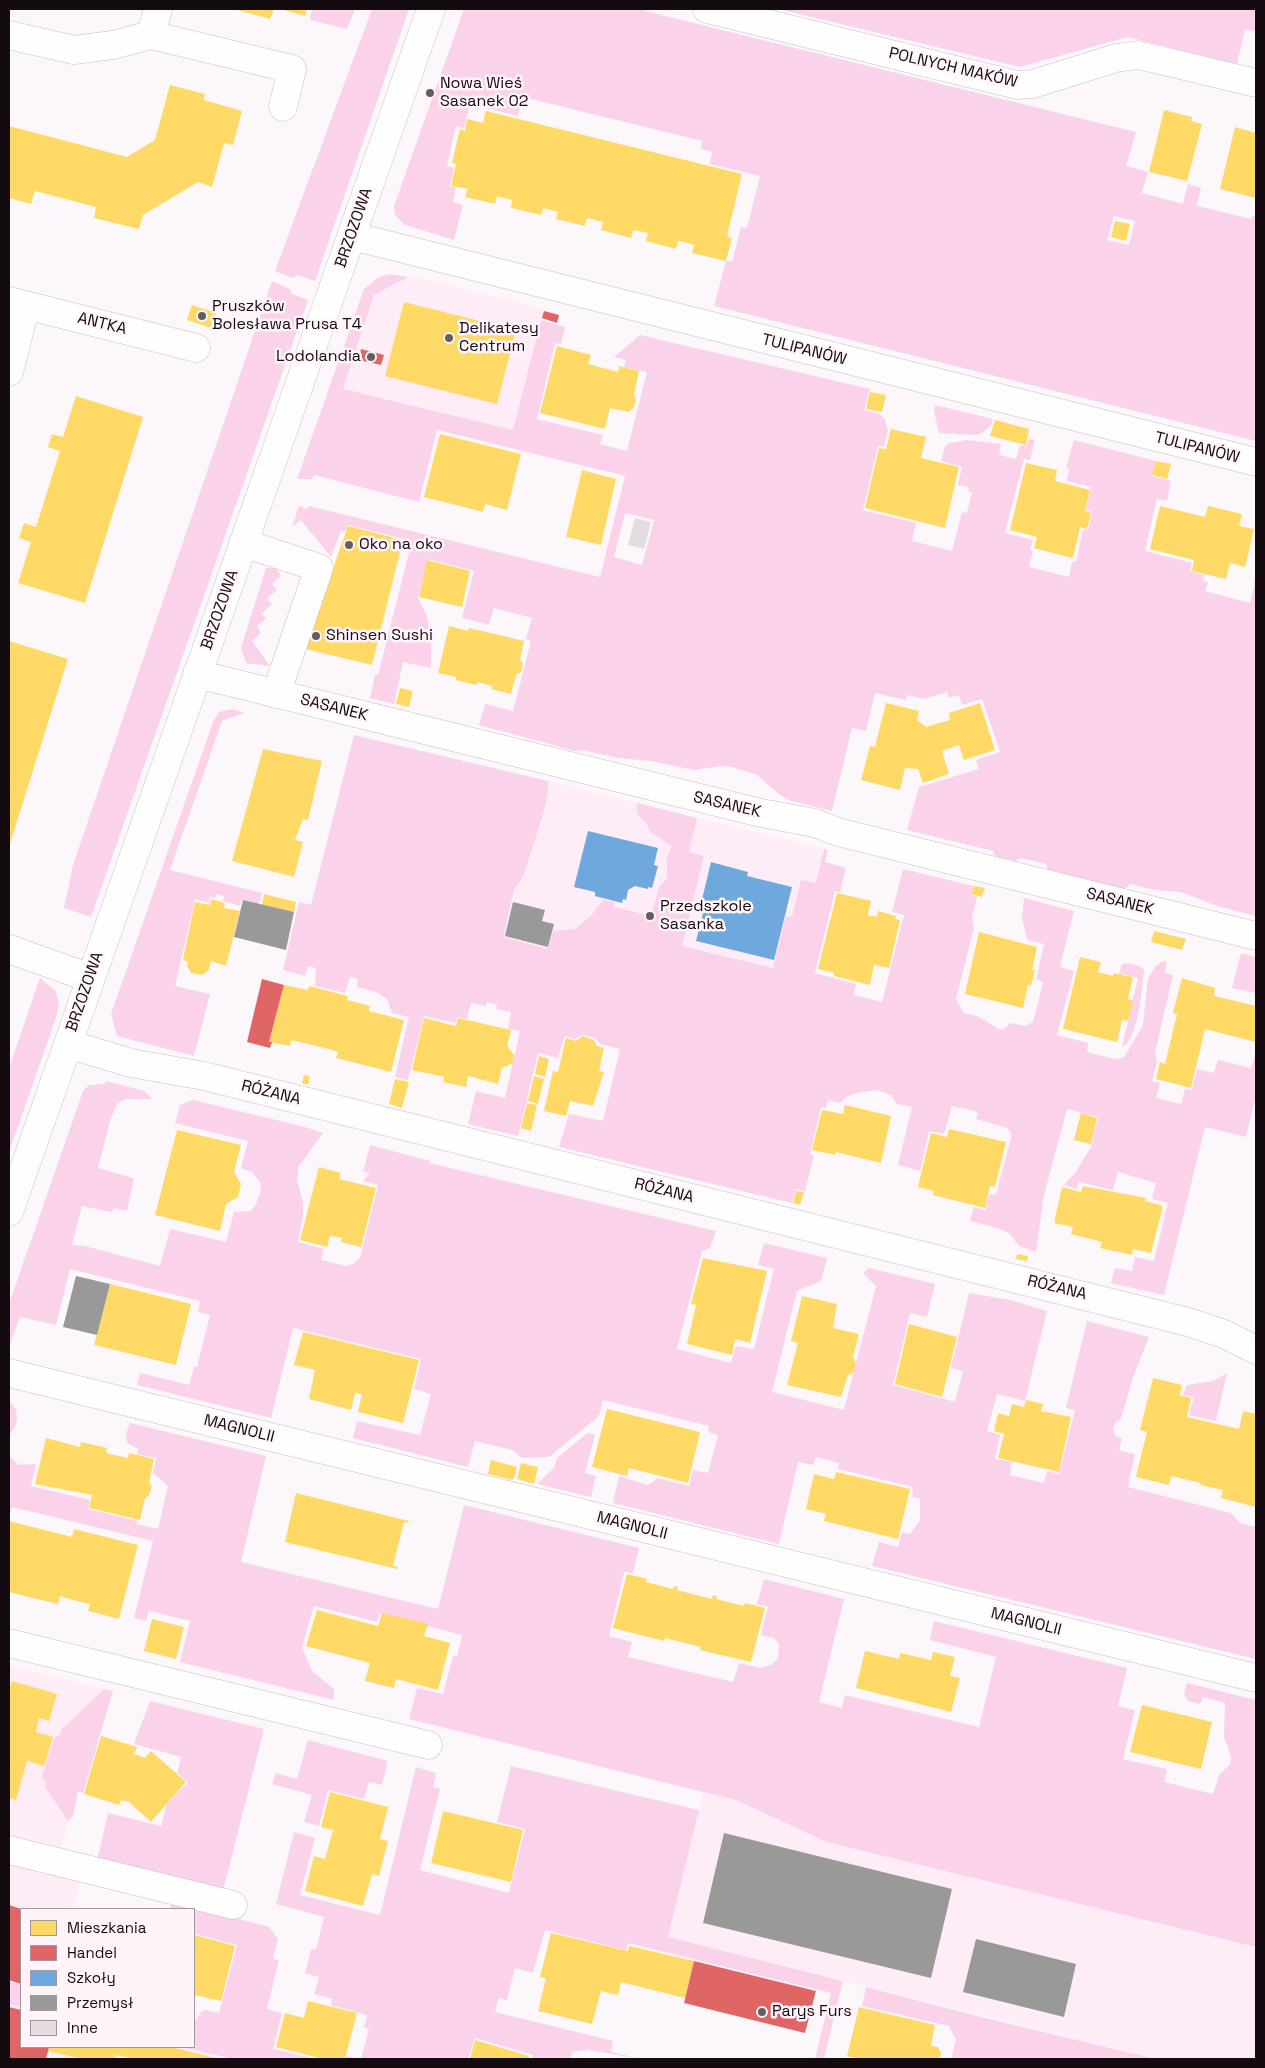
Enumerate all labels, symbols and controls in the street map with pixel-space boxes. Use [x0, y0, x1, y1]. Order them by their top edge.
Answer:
street label: POLNYCH MAKÓW [887, 44, 1019, 92]
place label: Nowa Wieś Sasanek 02 [440, 74, 528, 112]
marker: Nowa Wieś Sasanek 02 [424, 87, 436, 99]
street label: BRZOZOWA [331, 185, 377, 271]
place label: Pruszków Bolesława Prusa T4 [212, 297, 362, 335]
street label: ANTKA [75, 309, 129, 339]
marker: Pruszków Bolesława Prusa T4 [196, 310, 208, 322]
place label: Delikatesy Centrum [459, 319, 539, 357]
street label: TULIPANÓW [760, 330, 848, 370]
marker: Delikatesy Centrum [443, 332, 455, 344]
place label: Lodolandia [276, 347, 361, 367]
marker: Lodolandia [365, 351, 377, 363]
street label: TULIPANÓW [1153, 428, 1241, 468]
place label: Oko na oko [359, 535, 443, 555]
marker: Oko na oko [343, 539, 355, 551]
street label: BRZOZOWA [197, 567, 243, 653]
place label: Shinsen Sushi [326, 626, 433, 646]
marker: Shinsen Sushi [310, 630, 322, 642]
street label: SASANEK [298, 690, 370, 726]
street label: SASANEK [691, 788, 763, 822]
street label: SASANEK [1084, 884, 1156, 920]
place label: Przedszkole Sasanka [660, 897, 752, 935]
marker: Przedszkole Sasanka [644, 910, 656, 922]
street label: BRZOZOWA [62, 949, 108, 1035]
street label: RÓŻANA [239, 1076, 303, 1110]
street label: RÓŻANA [632, 1174, 696, 1208]
street label: RÓŻANA [1025, 1271, 1089, 1305]
street label: MAGNOLII [202, 1411, 276, 1447]
street label: MAGNOLII [595, 1508, 669, 1544]
street label: MAGNOLII [989, 1604, 1063, 1640]
legend [20, 1908, 195, 2048]
text: Mieszkania [67, 1918, 146, 1937]
text: Handel [67, 1943, 117, 1962]
text: Szkoły [67, 1968, 116, 1987]
text: Przemysł [67, 1993, 133, 2012]
place label: Parys Furs [772, 2002, 852, 2022]
marker: Parys Furs [756, 2006, 768, 2018]
text: Inne [67, 2018, 98, 2037]

